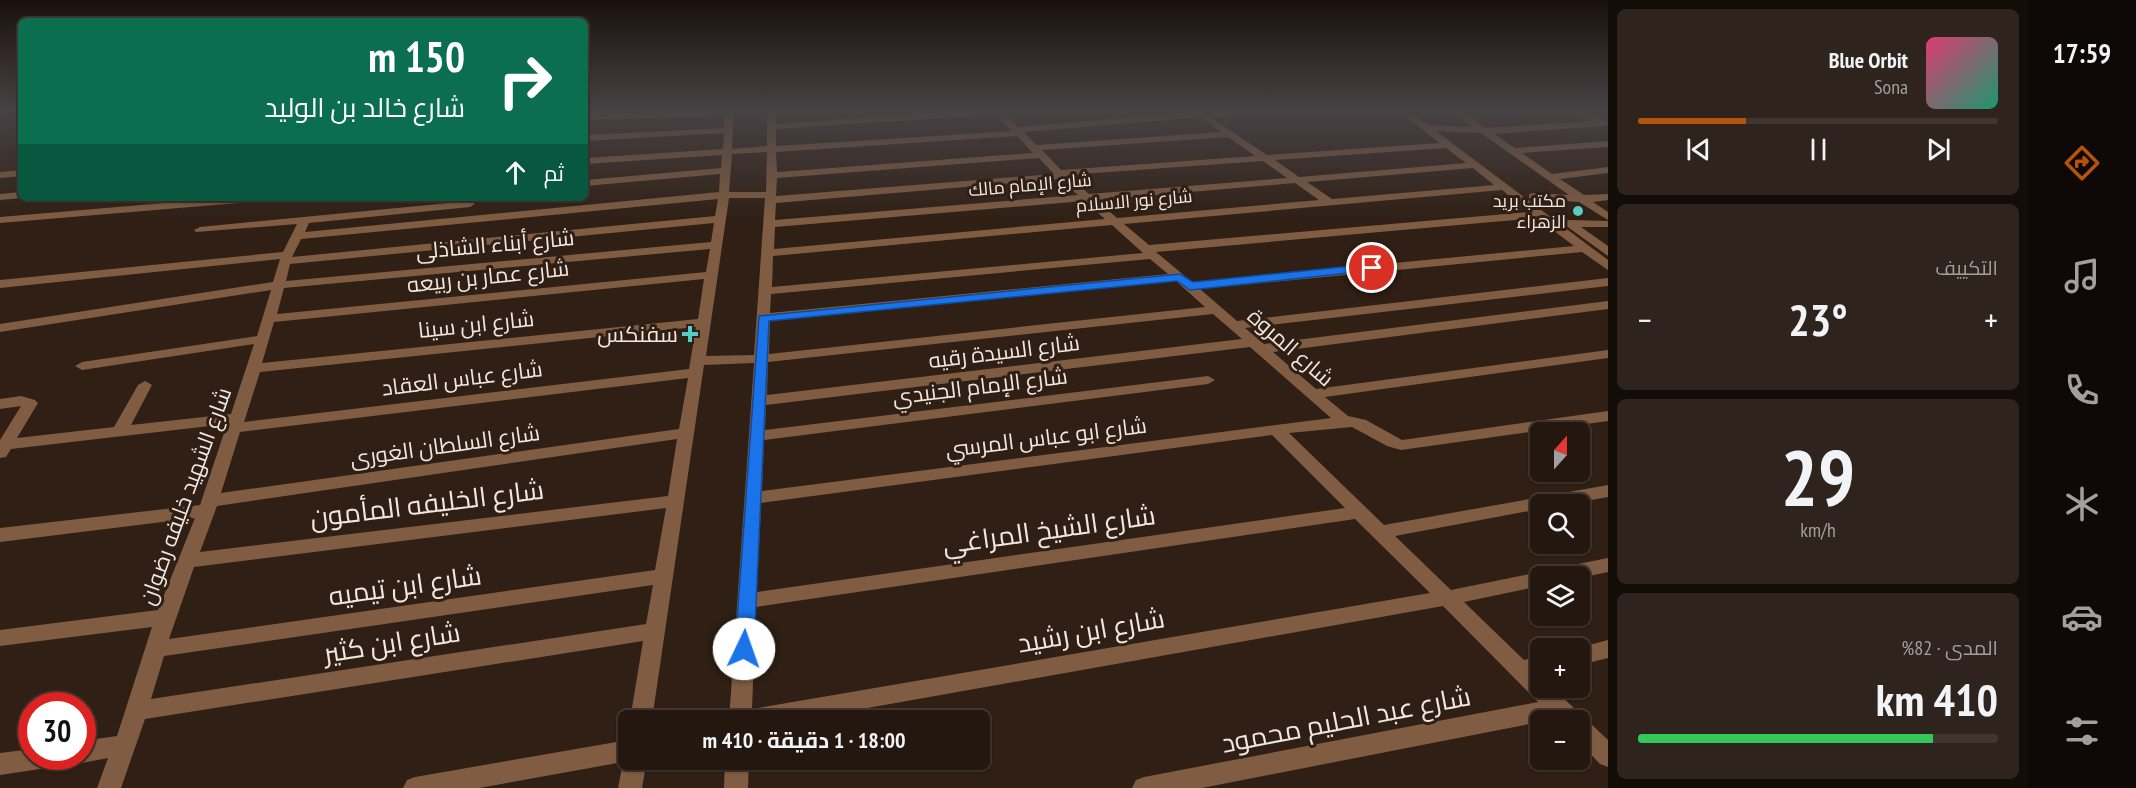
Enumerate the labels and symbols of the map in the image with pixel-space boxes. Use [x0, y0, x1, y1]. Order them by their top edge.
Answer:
street label: شارع الإمام مالك [967, 168, 1093, 202]
street label: شارع نور الاسلام [1075, 184, 1193, 218]
place label: مكتب بريد الزهراء [1493, 189, 1566, 233]
marker: مكتب بريد الزهراء [1571, 204, 1585, 218]
street label: شارع أبناء الشاذلى [415, 223, 576, 266]
pin [1346, 242, 1397, 293]
street label: شارع عمار بن ربيعه [406, 254, 571, 299]
street label: شارع المروة [1241, 302, 1340, 393]
street label: شارع ابن سينا [416, 304, 536, 345]
place label: سفنكس [597, 320, 678, 348]
marker: سفنكس [683, 327, 697, 341]
street label: شارع السيدة رقيه [927, 328, 1081, 375]
street label: شارع عباس العقاد [380, 354, 544, 403]
street label: شارع الإمام الجنيدي [891, 361, 1069, 414]
street label: شارع الشهيد خليفه رضوان [133, 383, 238, 609]
street label: شارع ابو عباس المرسي [944, 411, 1149, 466]
street label: شارع السلطان الغورى [348, 418, 542, 473]
north arrow [1530, 422, 1590, 482]
street label: شارع الخليفه المأمون [308, 472, 546, 536]
street label: شارع الشيخ المراغي [940, 497, 1158, 566]
street label: شارع ابن تيميه [326, 557, 484, 615]
street label: شارع ابن رشيد [1015, 600, 1167, 662]
street label: شارع ابن كثير [319, 614, 463, 672]
position arrow [712, 617, 776, 681]
street label: شارع عبد الحليم محمود [1218, 678, 1474, 762]
speed limit sign: 30 [18, 692, 96, 770]

